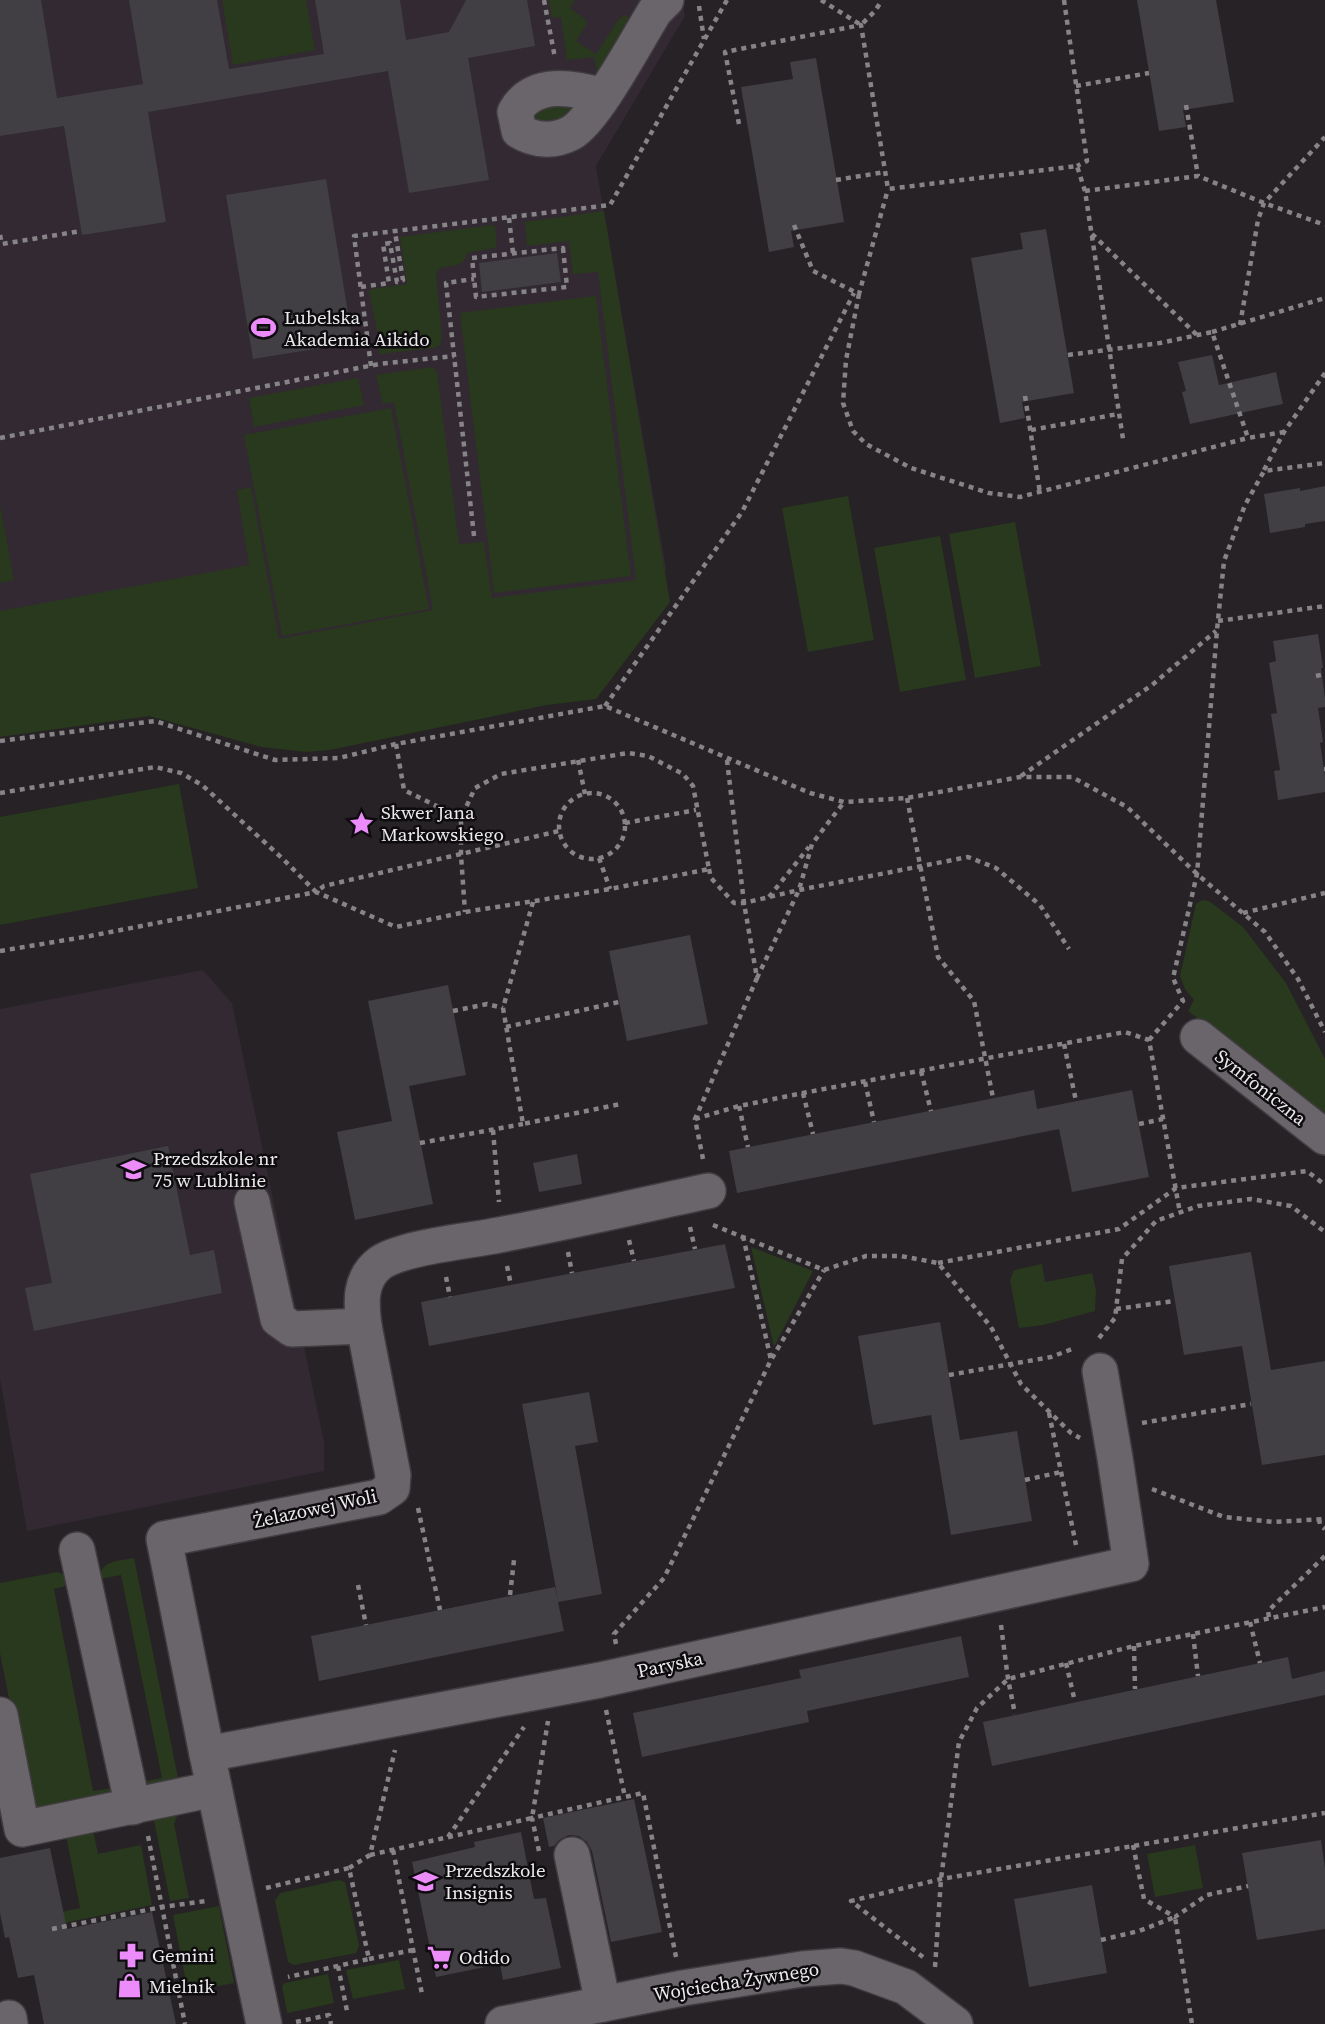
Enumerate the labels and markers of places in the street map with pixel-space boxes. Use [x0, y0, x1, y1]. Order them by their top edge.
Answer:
place label: Lubelska Akademia Aikido [284, 304, 430, 352]
sports icon: Lubelska Akademia Aikido [250, 314, 278, 342]
place label: Skwer Jana Markowskiego [381, 799, 504, 847]
place icon: Skwer Jana Markowskiego [347, 809, 375, 837]
place label: Przedszkole nr 75 w Lublinie [153, 1145, 278, 1193]
school or university icon: Przedszkole nr 75 w Lublinie [119, 1155, 147, 1183]
place label: Przedszkole Insignis [445, 1857, 546, 1905]
school or university icon: Przedszkole Insignis [411, 1867, 439, 1895]
pharmacy icon: Gemini [118, 1941, 146, 1969]
place label: Gemini [152, 1942, 215, 1968]
supermarket icon: Odido [425, 1943, 453, 1971]
place label: Odido [459, 1944, 510, 1970]
shop icon: Mielnik [115, 1972, 143, 2000]
place label: Mielnik [149, 1973, 215, 1999]

